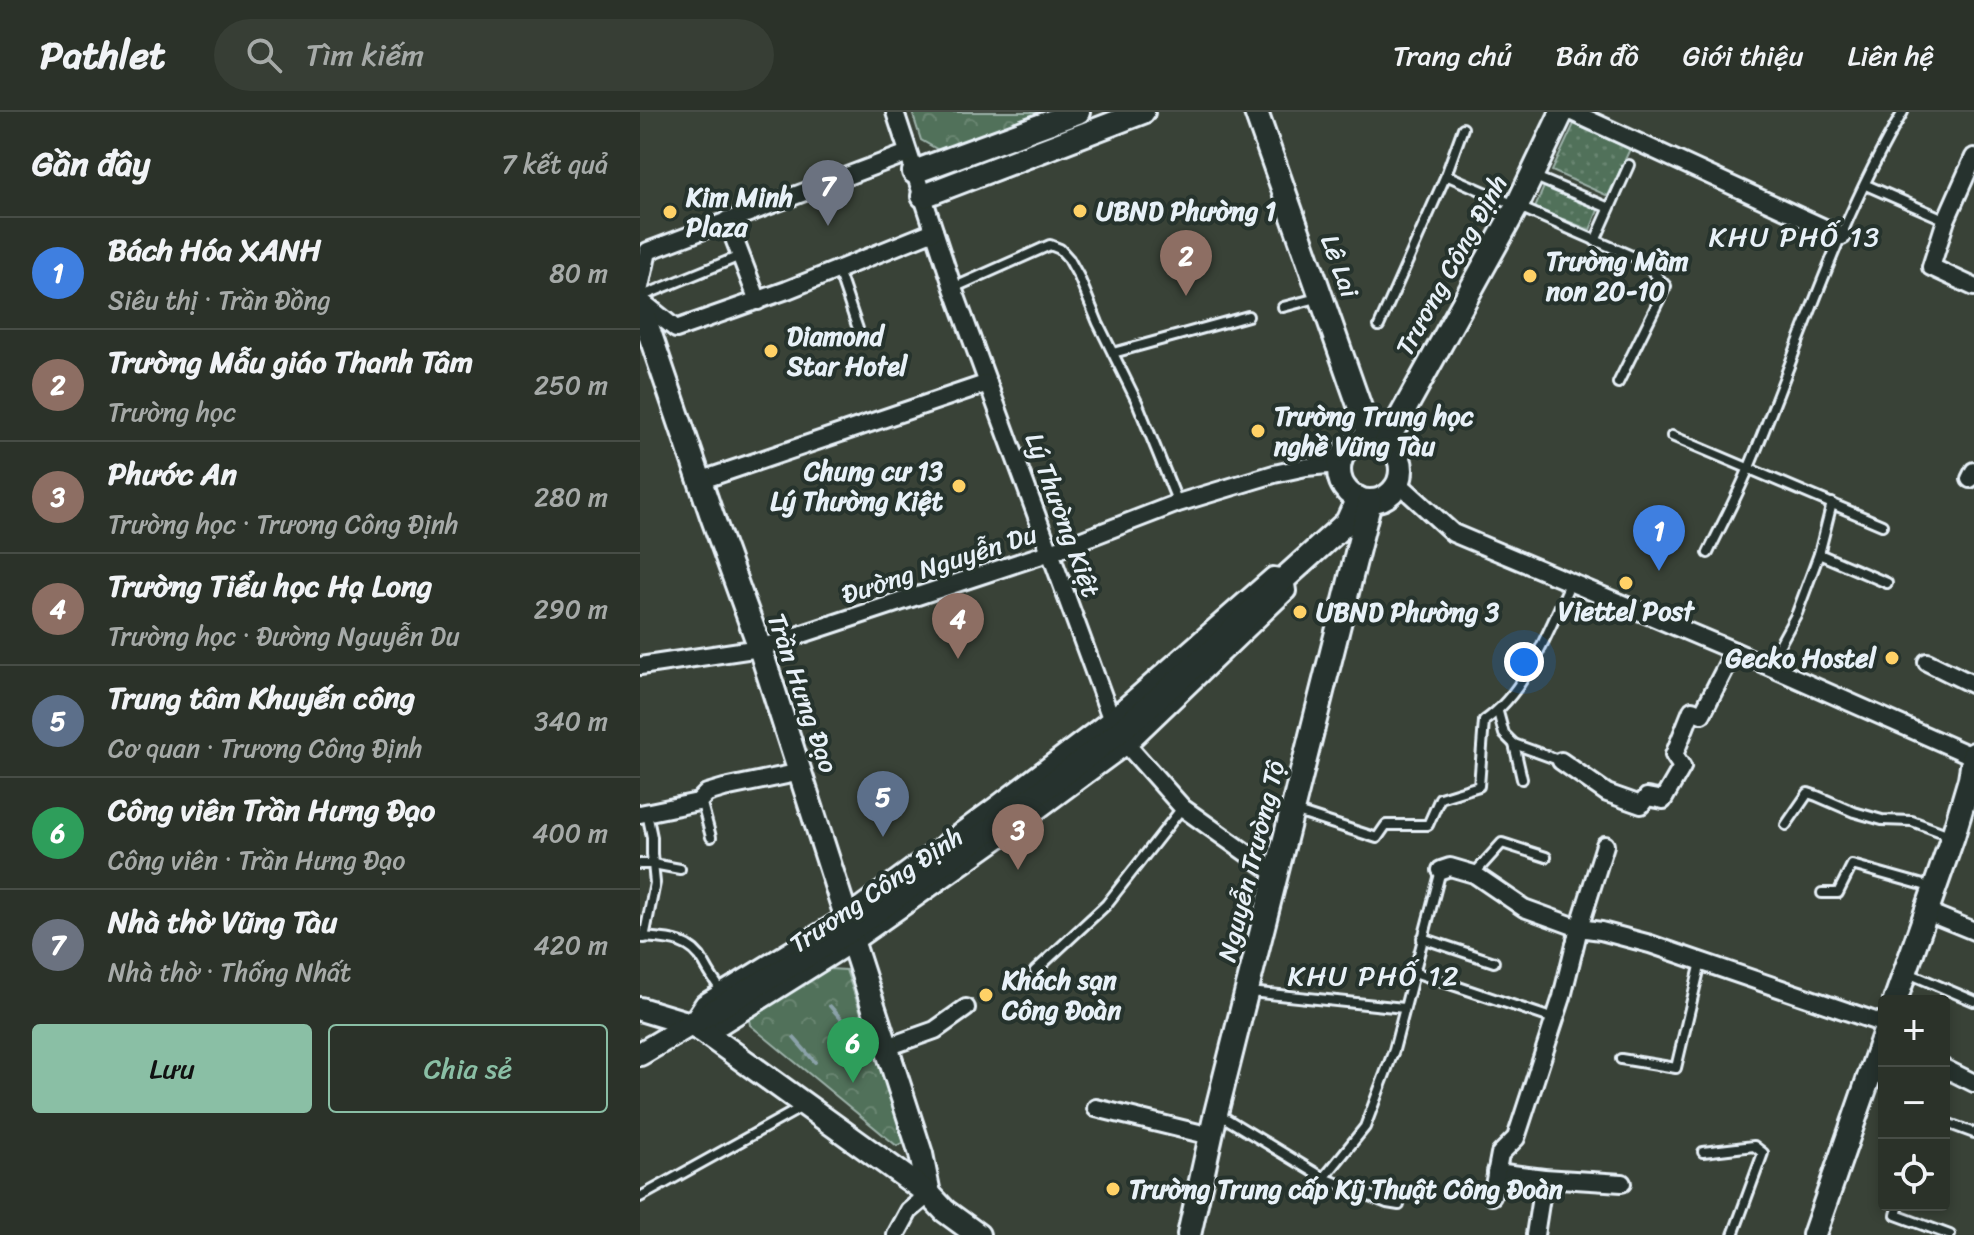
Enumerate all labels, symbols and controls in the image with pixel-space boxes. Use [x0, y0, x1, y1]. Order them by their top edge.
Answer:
search box [214, 19, 774, 91]
text: Pathlet [40, 22, 166, 89]
text: Tìm kiếm [306, 28, 424, 82]
text: Trang chủ [1393, 31, 1512, 80]
text: Bản đồ [1556, 31, 1639, 80]
text: Giới thiệu [1683, 31, 1804, 80]
text: Liên hệ [1848, 31, 1934, 80]
icon: search [242, 33, 286, 77]
text: Gần đây [32, 134, 150, 194]
text: 7 kết quả [501, 141, 608, 187]
pin: 7 [802, 160, 854, 226]
street label: Trương Công Định [1382, 166, 1520, 364]
place label: Kim Minh Plaza [685, 174, 793, 250]
place label: UBND Phường 1 [1096, 188, 1276, 234]
marker: UBND Phường 1 [1071, 202, 1089, 220]
marker: Kim Minh Plaza [661, 203, 679, 221]
district label: KHU PHỐ 13 [1709, 212, 1881, 261]
text: Bách Hóa XANH [108, 223, 321, 277]
street label: Lê Lai [1307, 228, 1373, 305]
pin: 2 [1160, 230, 1212, 296]
place label: Trường Mầm non 20-10 [1545, 238, 1688, 314]
text: 1 [52, 250, 64, 296]
text: 80 m [549, 250, 608, 296]
marker: Trường Mầm non 20-10 [1521, 267, 1539, 285]
text: Siêu thị · Trần Đồng [108, 277, 331, 323]
place label: Diamond Star Hotel [786, 313, 909, 389]
text: Trường Mẫu giáo Thanh Tâm [108, 335, 473, 389]
marker: Diamond Star Hotel [762, 342, 780, 360]
text: 2 [50, 362, 66, 408]
text: 250 m [534, 362, 608, 408]
text: Trường học [108, 389, 236, 435]
place label: Trường Trung học nghề Vũng Tàu [1273, 393, 1474, 469]
marker: Trường Trung học nghề Vũng Tàu [1249, 422, 1267, 440]
street label: Lý Thường Kiệt [1012, 426, 1114, 604]
text: Phước An [108, 447, 237, 501]
place label: Chung cư 13 Lý Thường Kiệt [770, 448, 944, 524]
text: 3 [51, 474, 65, 520]
text: 280 m [534, 474, 608, 520]
marker: Chung cư 13 Lý Thường Kiệt [950, 477, 968, 495]
text: Trường học · Trương Công Định [108, 501, 458, 547]
pin: 1 [1633, 505, 1685, 571]
street label: Đường Nguyễn Du [835, 511, 1043, 617]
text: Trường Tiểu học Hạ Long [108, 559, 432, 613]
marker: Viettel Post [1617, 574, 1635, 592]
text: 4 [50, 586, 66, 632]
text: 290 m [534, 586, 608, 632]
place label: Viettel Post [1558, 588, 1695, 634]
place label: UBND Phường 3 [1316, 589, 1500, 635]
pin: 4 [932, 593, 984, 659]
marker: UBND Phường 3 [1291, 603, 1309, 621]
street label: Trần Hưng Đạo [754, 607, 852, 779]
text: Trường học · Đường Nguyễn Du [108, 613, 460, 659]
place label: Gecko Hostel [1726, 635, 1878, 681]
your location [1504, 642, 1544, 682]
marker: Gecko Hostel [1883, 649, 1901, 667]
text: Trung tâm Khuyến công [108, 671, 415, 725]
text: 5 [50, 698, 66, 744]
text: 340 m [534, 698, 608, 744]
text: Cơ quan · Trương Công Định [108, 725, 422, 771]
street label: Nguyễn Trường Tộ [1204, 755, 1298, 967]
pin: 5 [857, 771, 909, 837]
text: Công viên Trần Hưng Đạo [108, 783, 435, 837]
pin: 3 [992, 804, 1044, 870]
text: 6 [51, 810, 65, 856]
text: 400 m [532, 810, 608, 856]
street label: Trương Công Định [779, 814, 973, 966]
text: Công viên · Trần Hưng Đạo [108, 837, 405, 883]
text: Nhà thờ Vũng Tàu [108, 895, 337, 949]
text: 7 [51, 922, 65, 968]
text: 420 m [534, 922, 608, 968]
text: Nhà thờ · Thống Nhất [108, 949, 351, 995]
district label: KHU PHỐ 12 [1287, 951, 1461, 1000]
place label: Khách sạn Công Đoàn [1001, 957, 1122, 1033]
marker: Khách sạn Công Đoàn [977, 986, 995, 1004]
map controls [1878, 995, 1950, 1211]
button: + [1878, 995, 1950, 1067]
pin: 6 [827, 1017, 879, 1083]
button: Lưu [32, 1024, 312, 1113]
button: Chia sẻ [328, 1024, 608, 1113]
button: − [1878, 1067, 1950, 1139]
button: locate [1878, 1139, 1950, 1211]
place label: Trường Trung cấp Kỹ Thuật Công Đoàn [1129, 1166, 1563, 1212]
marker: Trường Trung cấp Kỹ Thuật Công Đoàn [1104, 1180, 1122, 1198]

